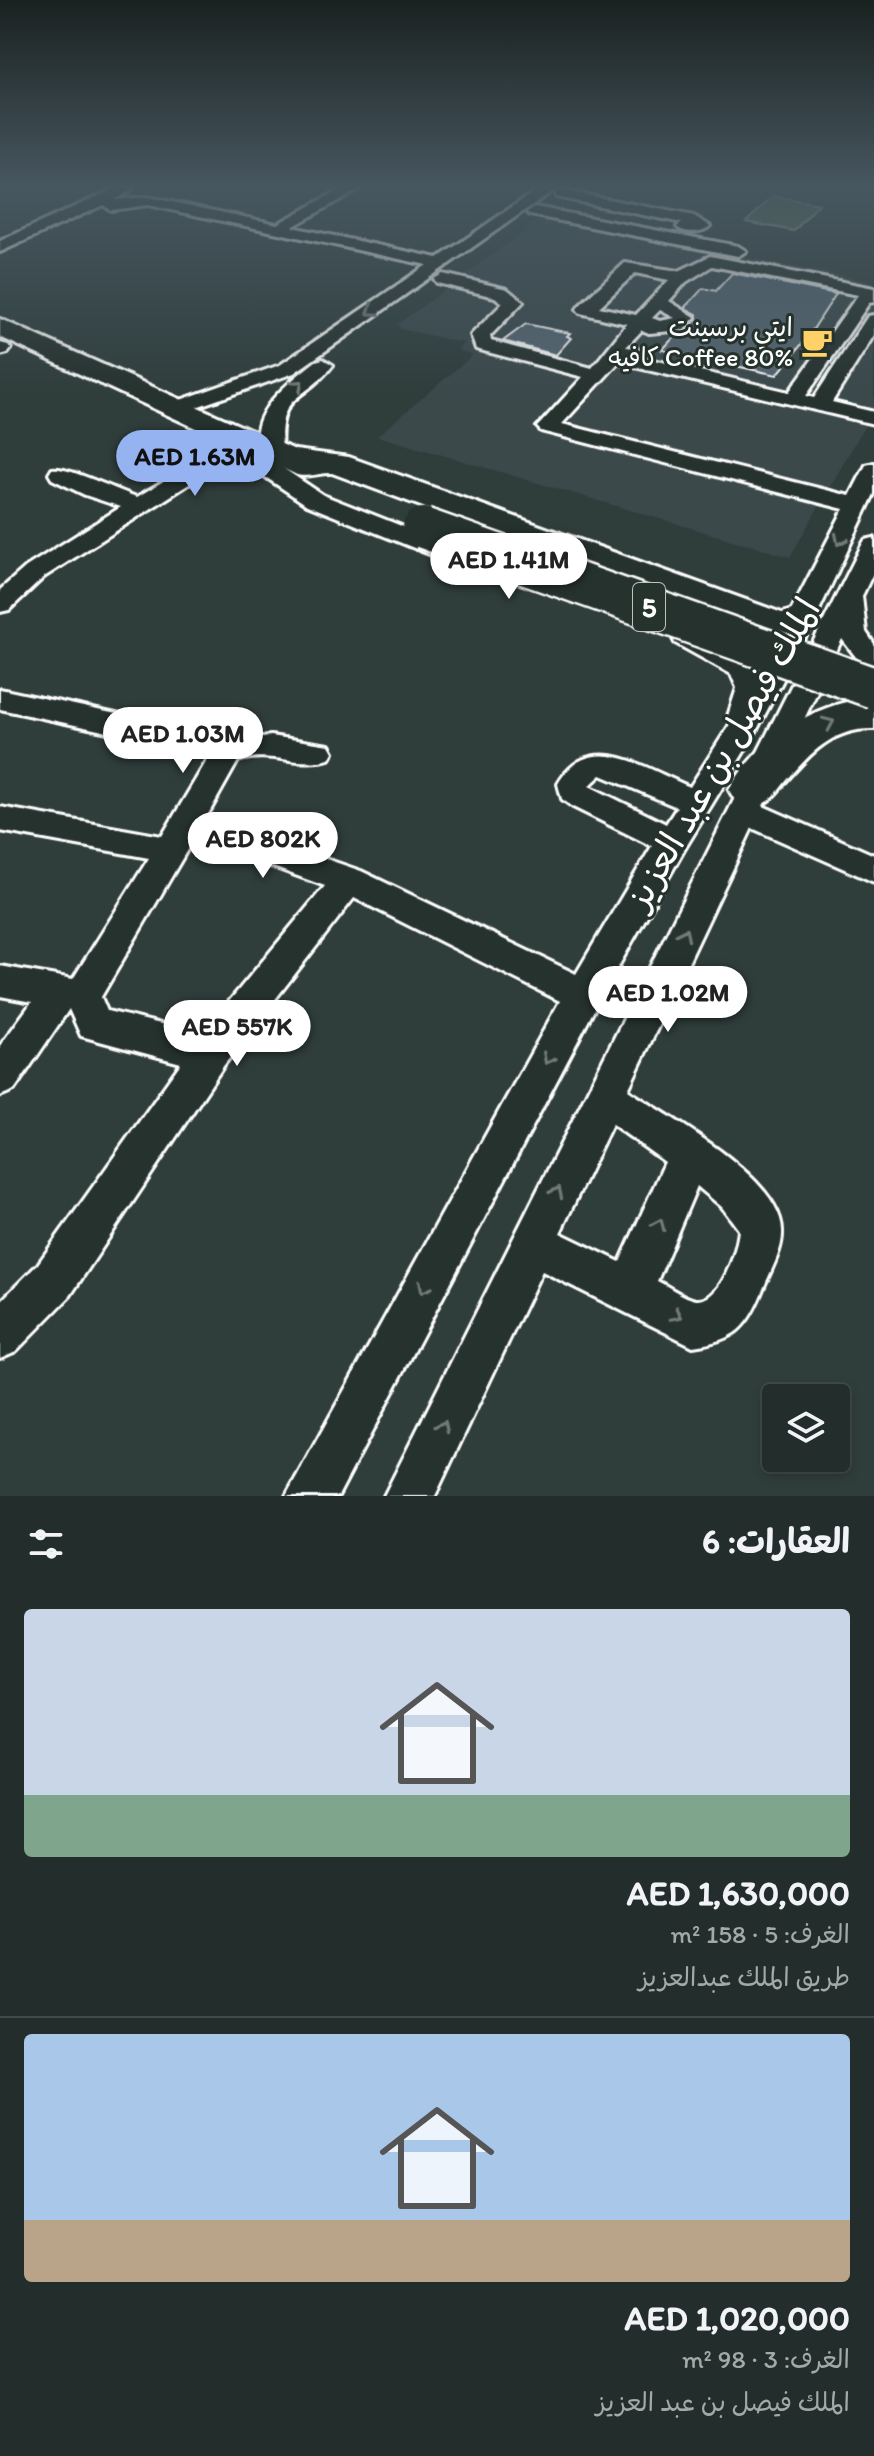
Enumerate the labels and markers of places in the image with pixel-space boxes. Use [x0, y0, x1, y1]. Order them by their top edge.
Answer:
place label: ايتي برسينت كافيه Coffee 80% [608, 311, 793, 373]
cafe icon: ايتي برسينت كافيه Coffee 80% [800, 325, 834, 359]
pin: AED 1.63M [103, 430, 287, 498]
pin: AED 1.41M [417, 533, 601, 601]
pin: AED 1.03M [91, 707, 275, 775]
pin: AED 802K [180, 812, 346, 880]
pin: AED 1.02M [576, 966, 760, 1034]
pin: AED 557K [154, 1000, 320, 1068]

